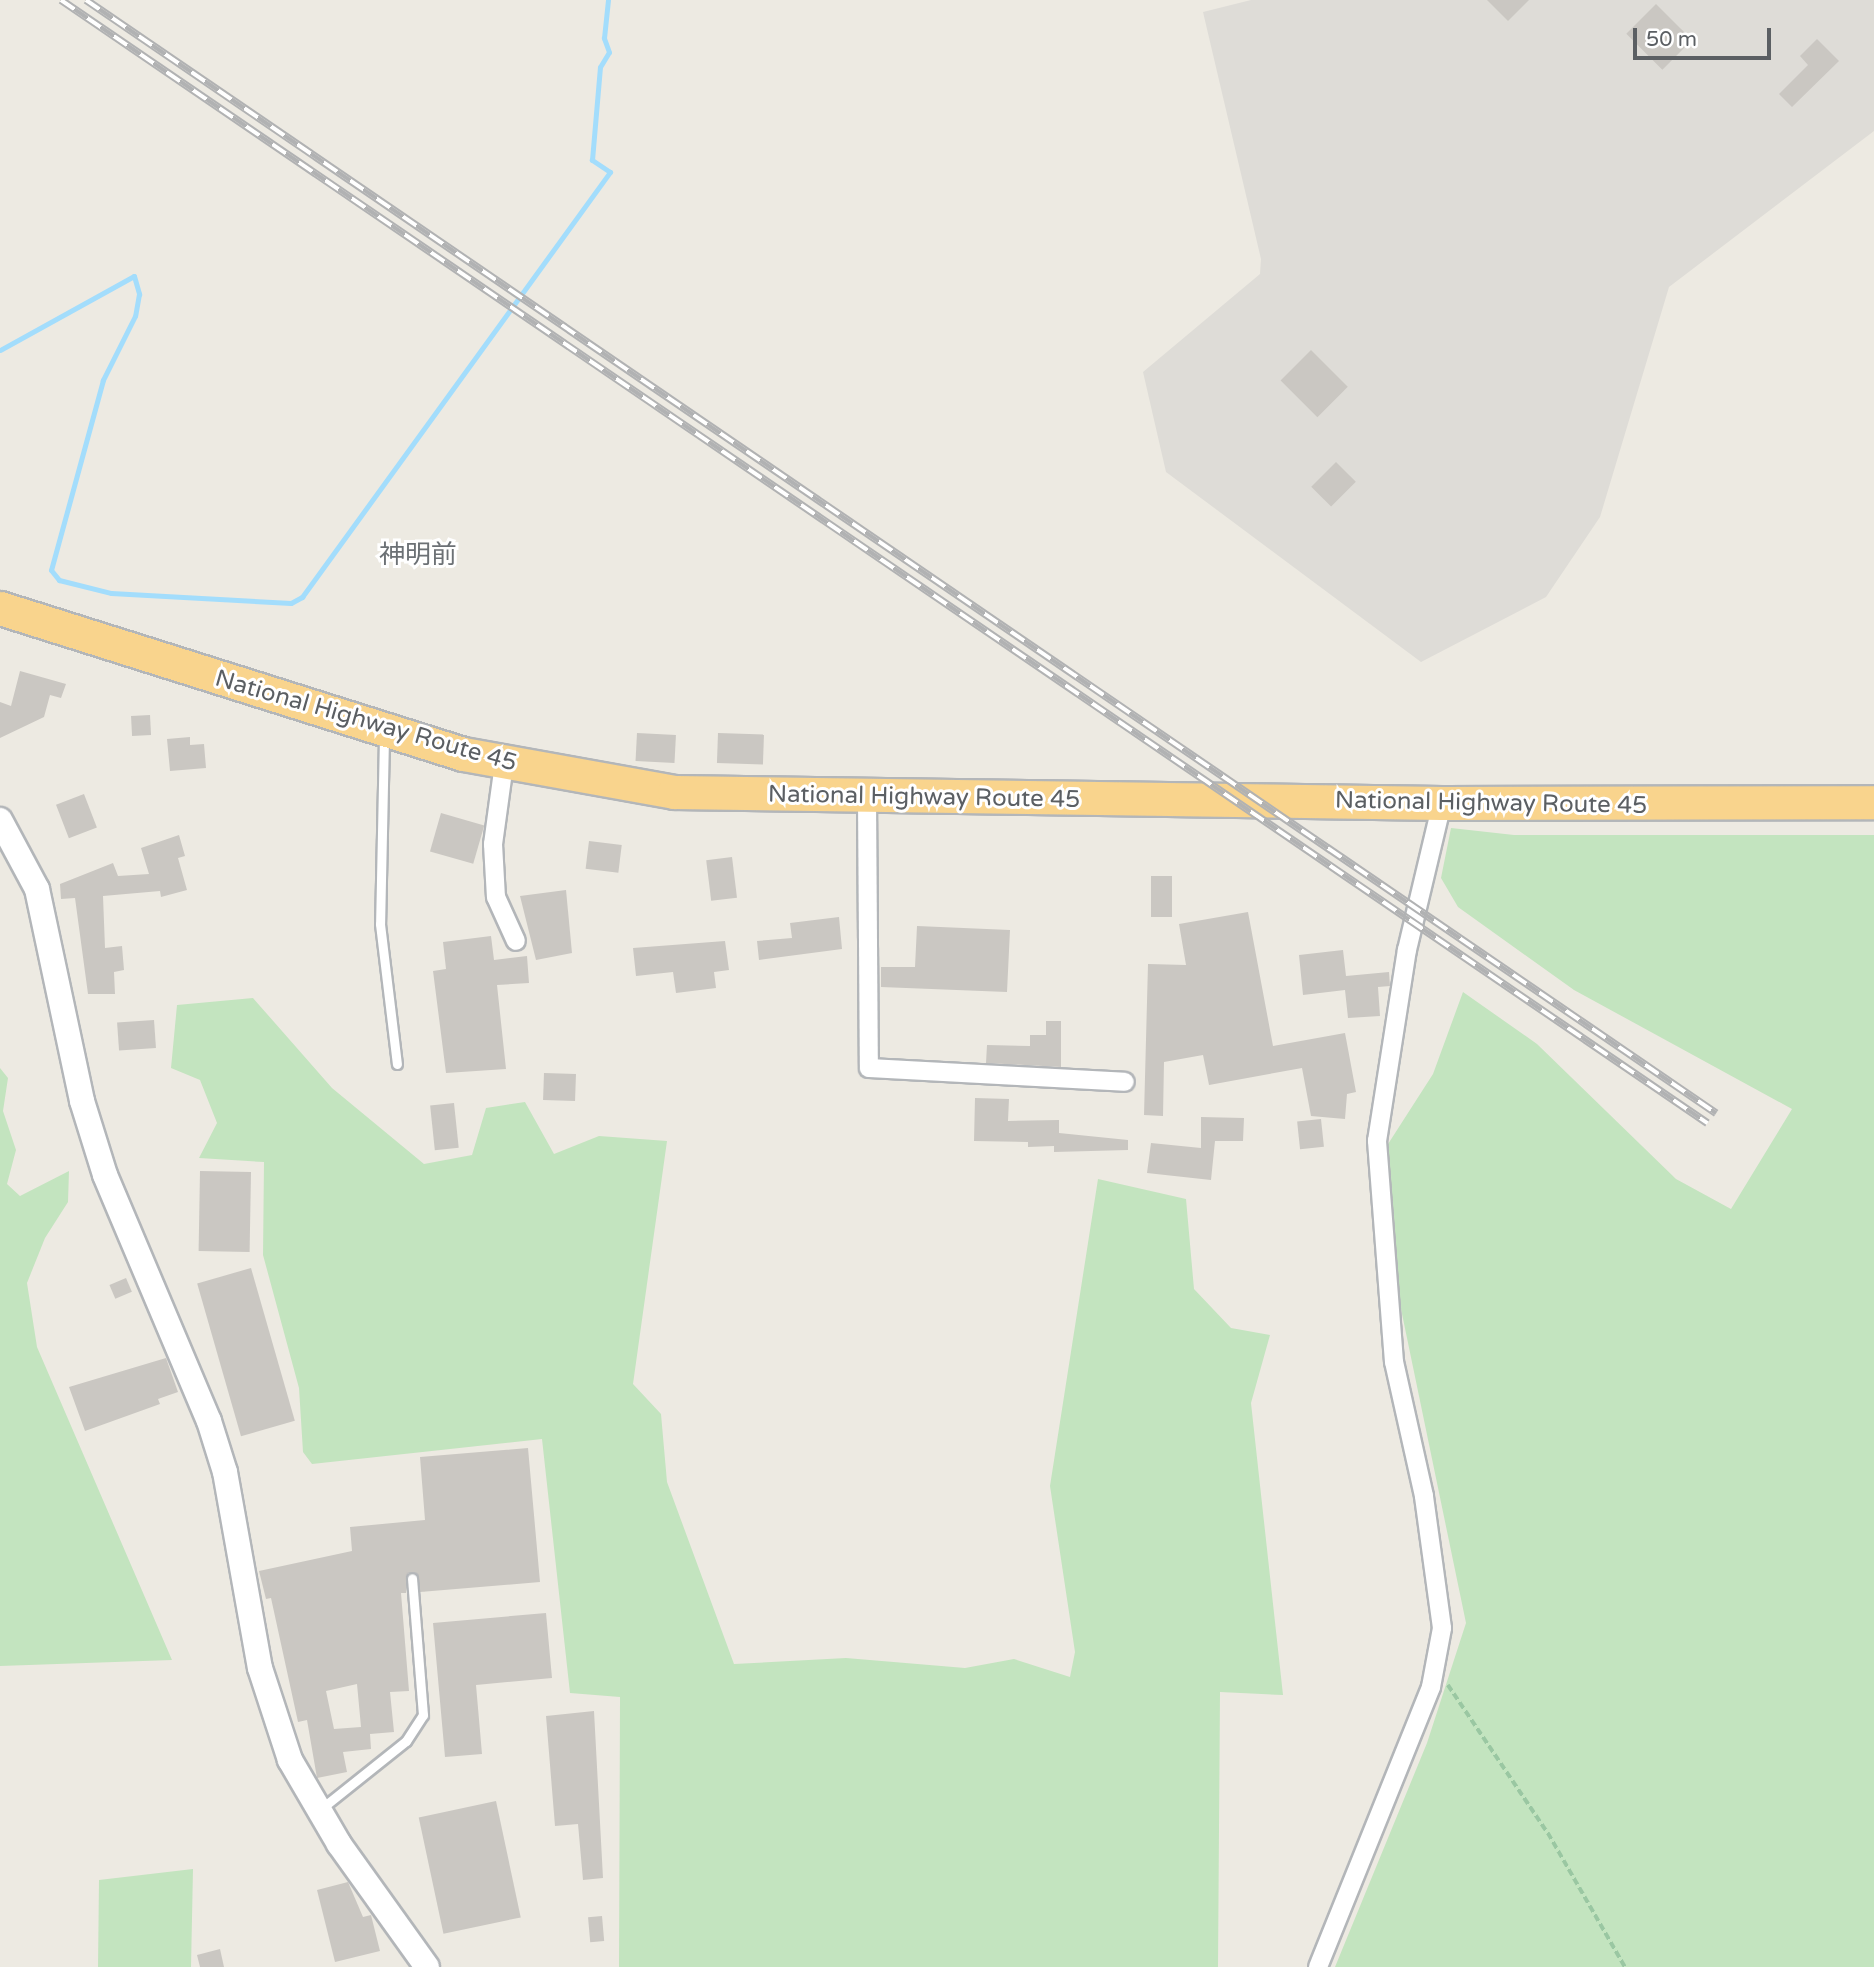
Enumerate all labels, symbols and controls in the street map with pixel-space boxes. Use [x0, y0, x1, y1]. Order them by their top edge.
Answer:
scale bar [1636, 14, 1774, 58]
text: 50 m [1646, 27, 1697, 52]
district label: 神明前 [379, 539, 457, 571]
street label: National Highway Route 45 [212, 664, 520, 778]
street label: National Highway Route 45 [768, 780, 1080, 814]
street label: National Highway Route 45 [1335, 786, 1647, 820]

